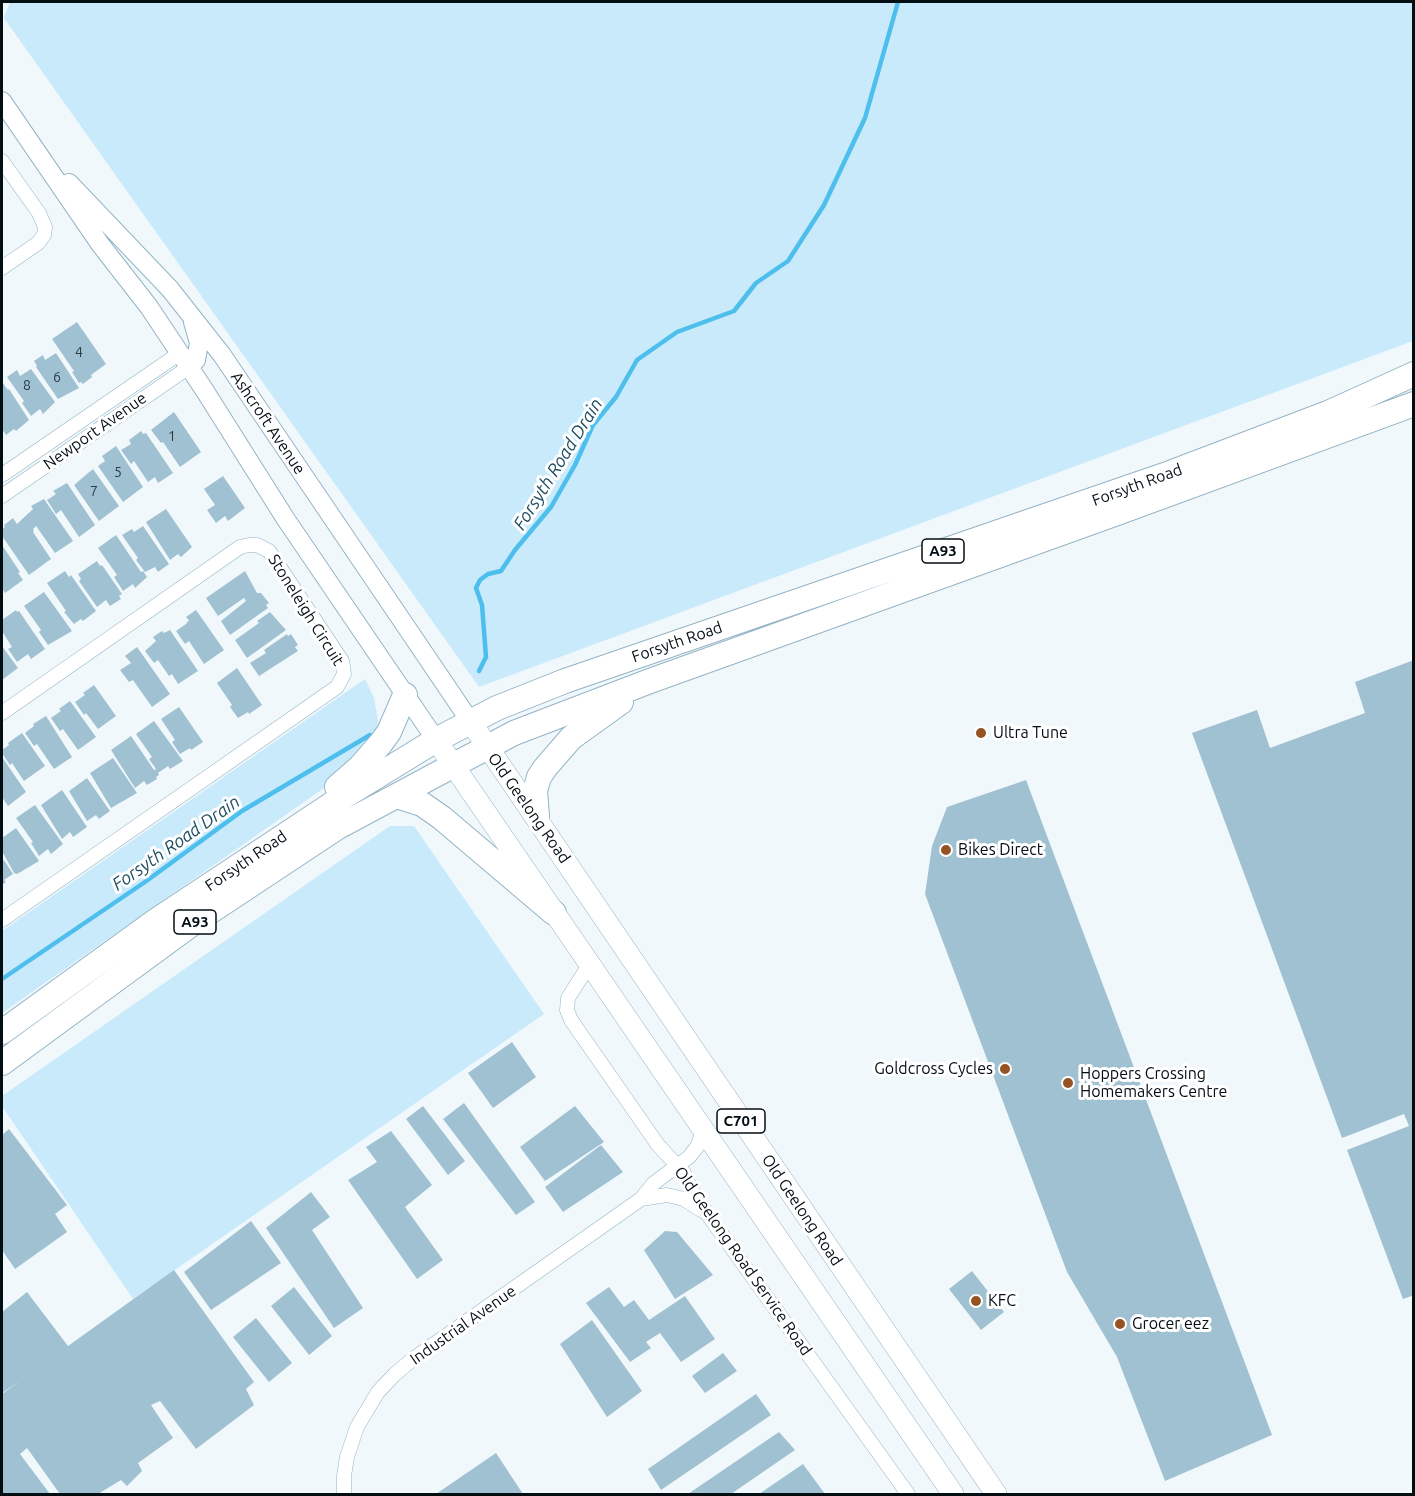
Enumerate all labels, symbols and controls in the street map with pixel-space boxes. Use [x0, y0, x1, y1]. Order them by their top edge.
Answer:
house number: 4 [75, 344, 83, 360]
street label: Ashcroft Avenue [227, 368, 309, 478]
house number: 6 [53, 369, 61, 385]
house number: 8 [23, 377, 31, 393]
street label: Newport Avenue [40, 388, 150, 474]
water label: Forsyth Road Drain [509, 394, 607, 534]
house number: 1 [168, 428, 176, 444]
street label: Forsyth Road [1089, 460, 1185, 510]
house number: 5 [114, 464, 122, 480]
house number: 7 [90, 483, 98, 499]
road number: A93 [922, 539, 964, 563]
street label: Stoneleigh Circuit [264, 551, 348, 669]
street label: Forsyth Road [629, 618, 725, 666]
place label: Ultra Tune [993, 723, 1068, 743]
marker: Ultra Tune [974, 726, 988, 740]
street label: Old Geelong Road [484, 749, 574, 867]
water label: Forsyth Road Drain [108, 791, 244, 895]
street label: Forsyth Road [201, 827, 291, 895]
place label: Bikes Direct [958, 840, 1043, 860]
marker: Bikes Direct [939, 843, 953, 857]
road number: A93 [174, 910, 216, 934]
place label: Goldcross Cycles [874, 1059, 993, 1079]
marker: Goldcross Cycles [998, 1062, 1012, 1076]
place label: Hoppers Crossing Homemakers Centre [1080, 1064, 1227, 1102]
marker: Hoppers Crossing Homemakers Centre [1061, 1076, 1075, 1090]
road number: C701 [717, 1109, 765, 1133]
street label: Old Geelong Road [758, 1151, 846, 1269]
street label: Old Geelong Road Service Road [670, 1163, 816, 1359]
street label: Industrial Avenue [406, 1281, 520, 1369]
place label: KFC [988, 1291, 1016, 1311]
marker: KFC [969, 1294, 983, 1308]
place label: Grocer eez [1132, 1314, 1209, 1334]
marker: Grocer eez [1113, 1317, 1127, 1331]

